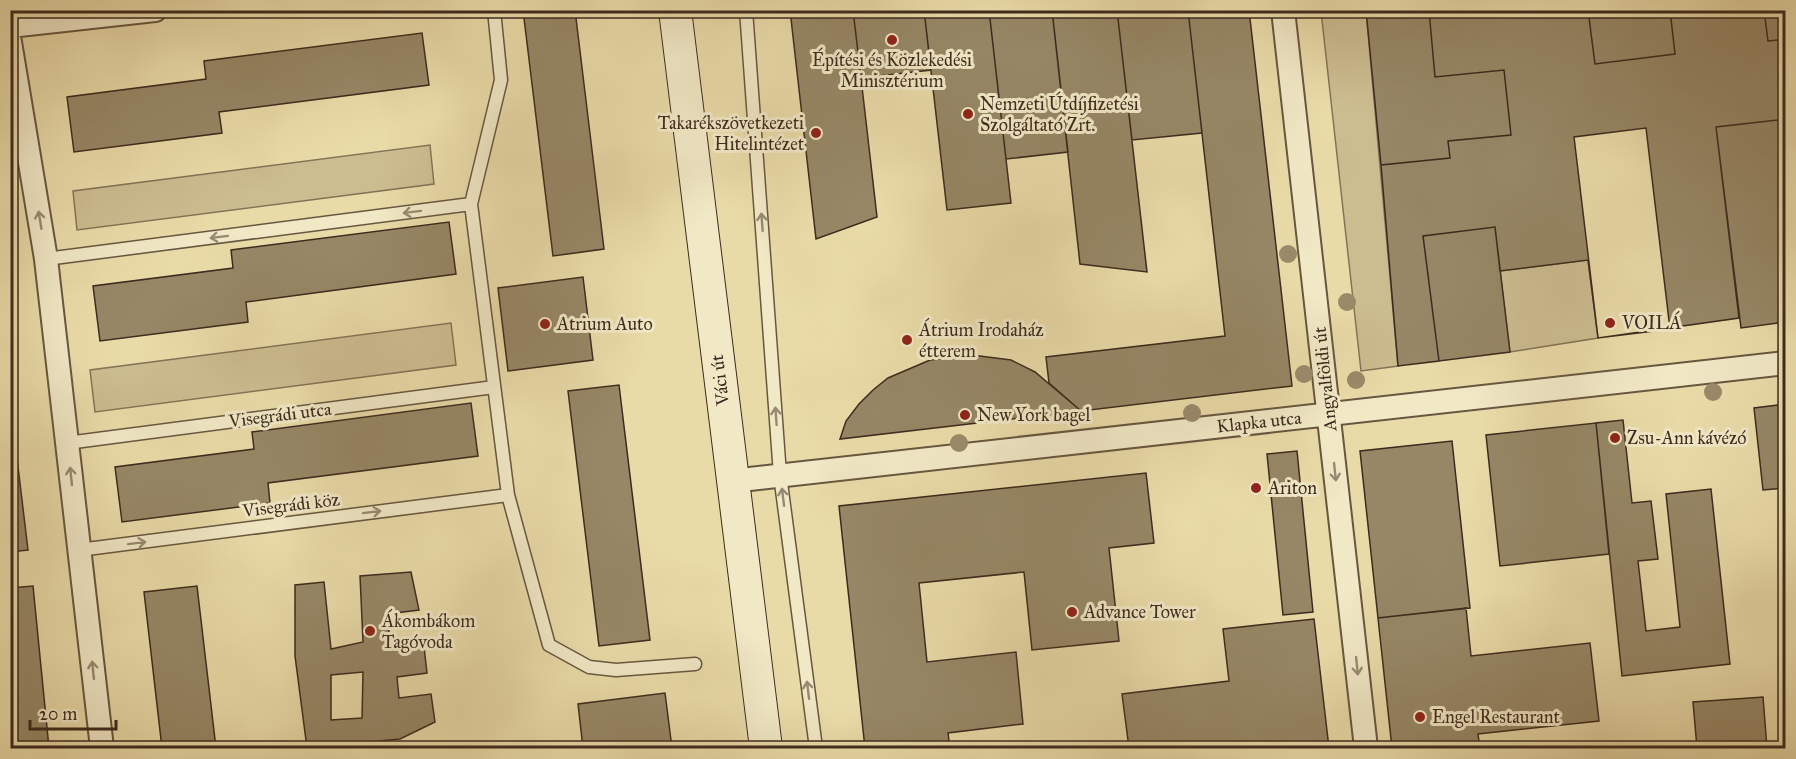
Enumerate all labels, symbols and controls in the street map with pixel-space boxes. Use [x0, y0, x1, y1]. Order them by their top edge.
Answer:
marker: Építési és Közlekedési Minisztérium [885, 33, 899, 47]
place label: Építési és Közlekedési Minisztérium [812, 47, 972, 92]
place label: Nemzeti Útdíjfizetési Szolgáltató Zrt. [980, 91, 1139, 137]
marker: Nemzeti Útdíjfizetési Szolgáltató Zrt. [961, 107, 975, 121]
place label: Takarékszövetkezeti Hitelintézet [658, 112, 805, 155]
marker: Takarékszövetkezeti Hitelintézet [809, 126, 823, 140]
one-way arrow [403, 206, 423, 217]
one-way arrow [34, 210, 45, 230]
one-way arrow [756, 213, 767, 232]
one-way arrow [210, 231, 230, 242]
place label: VOILÁ [1621, 310, 1681, 334]
place label: Atrium Auto [556, 313, 653, 335]
marker: VOILÁ [1603, 316, 1617, 330]
marker: Atrium Auto [538, 317, 552, 331]
place label: Átrium Irodaház étterem [918, 317, 1044, 362]
street label: Angyalföldi út [1309, 325, 1343, 433]
marker: Átrium Irodaház étterem [900, 333, 914, 347]
street label: Váci út [706, 353, 734, 408]
street label: Visegrádi utca [226, 398, 333, 433]
place label: New York bagel [977, 404, 1091, 427]
one-way arrow [770, 407, 781, 427]
street label: Klapka utca [1216, 407, 1303, 437]
marker: New York bagel [958, 408, 972, 422]
place label: Zsu-Ann kávézó [1627, 427, 1747, 449]
marker: Zsu-Ann kávézó [1608, 431, 1622, 445]
one-way arrow [1330, 462, 1341, 482]
one-way arrow [65, 466, 76, 486]
place label: Ariton [1267, 477, 1317, 499]
marker: Ariton [1249, 481, 1263, 495]
street label: Visegrádi köz [240, 488, 341, 523]
one-way arrow [777, 488, 788, 508]
one-way arrow [362, 507, 382, 518]
one-way arrow [127, 537, 147, 548]
place label: Advance Tower [1083, 601, 1196, 623]
marker: Advance Tower [1065, 605, 1079, 619]
place label: Ákombákom Tagóvoda [381, 608, 475, 654]
marker: Ákombákom Tagóvoda [363, 624, 377, 638]
one-way arrow [1352, 656, 1363, 675]
one-way arrow [87, 660, 98, 680]
one-way arrow [803, 681, 814, 701]
scale bar [30, 693, 116, 731]
text: 20 m [39, 703, 77, 725]
place label: Engel Restaurant [1432, 706, 1560, 729]
marker: Engel Restaurant [1413, 710, 1427, 724]

